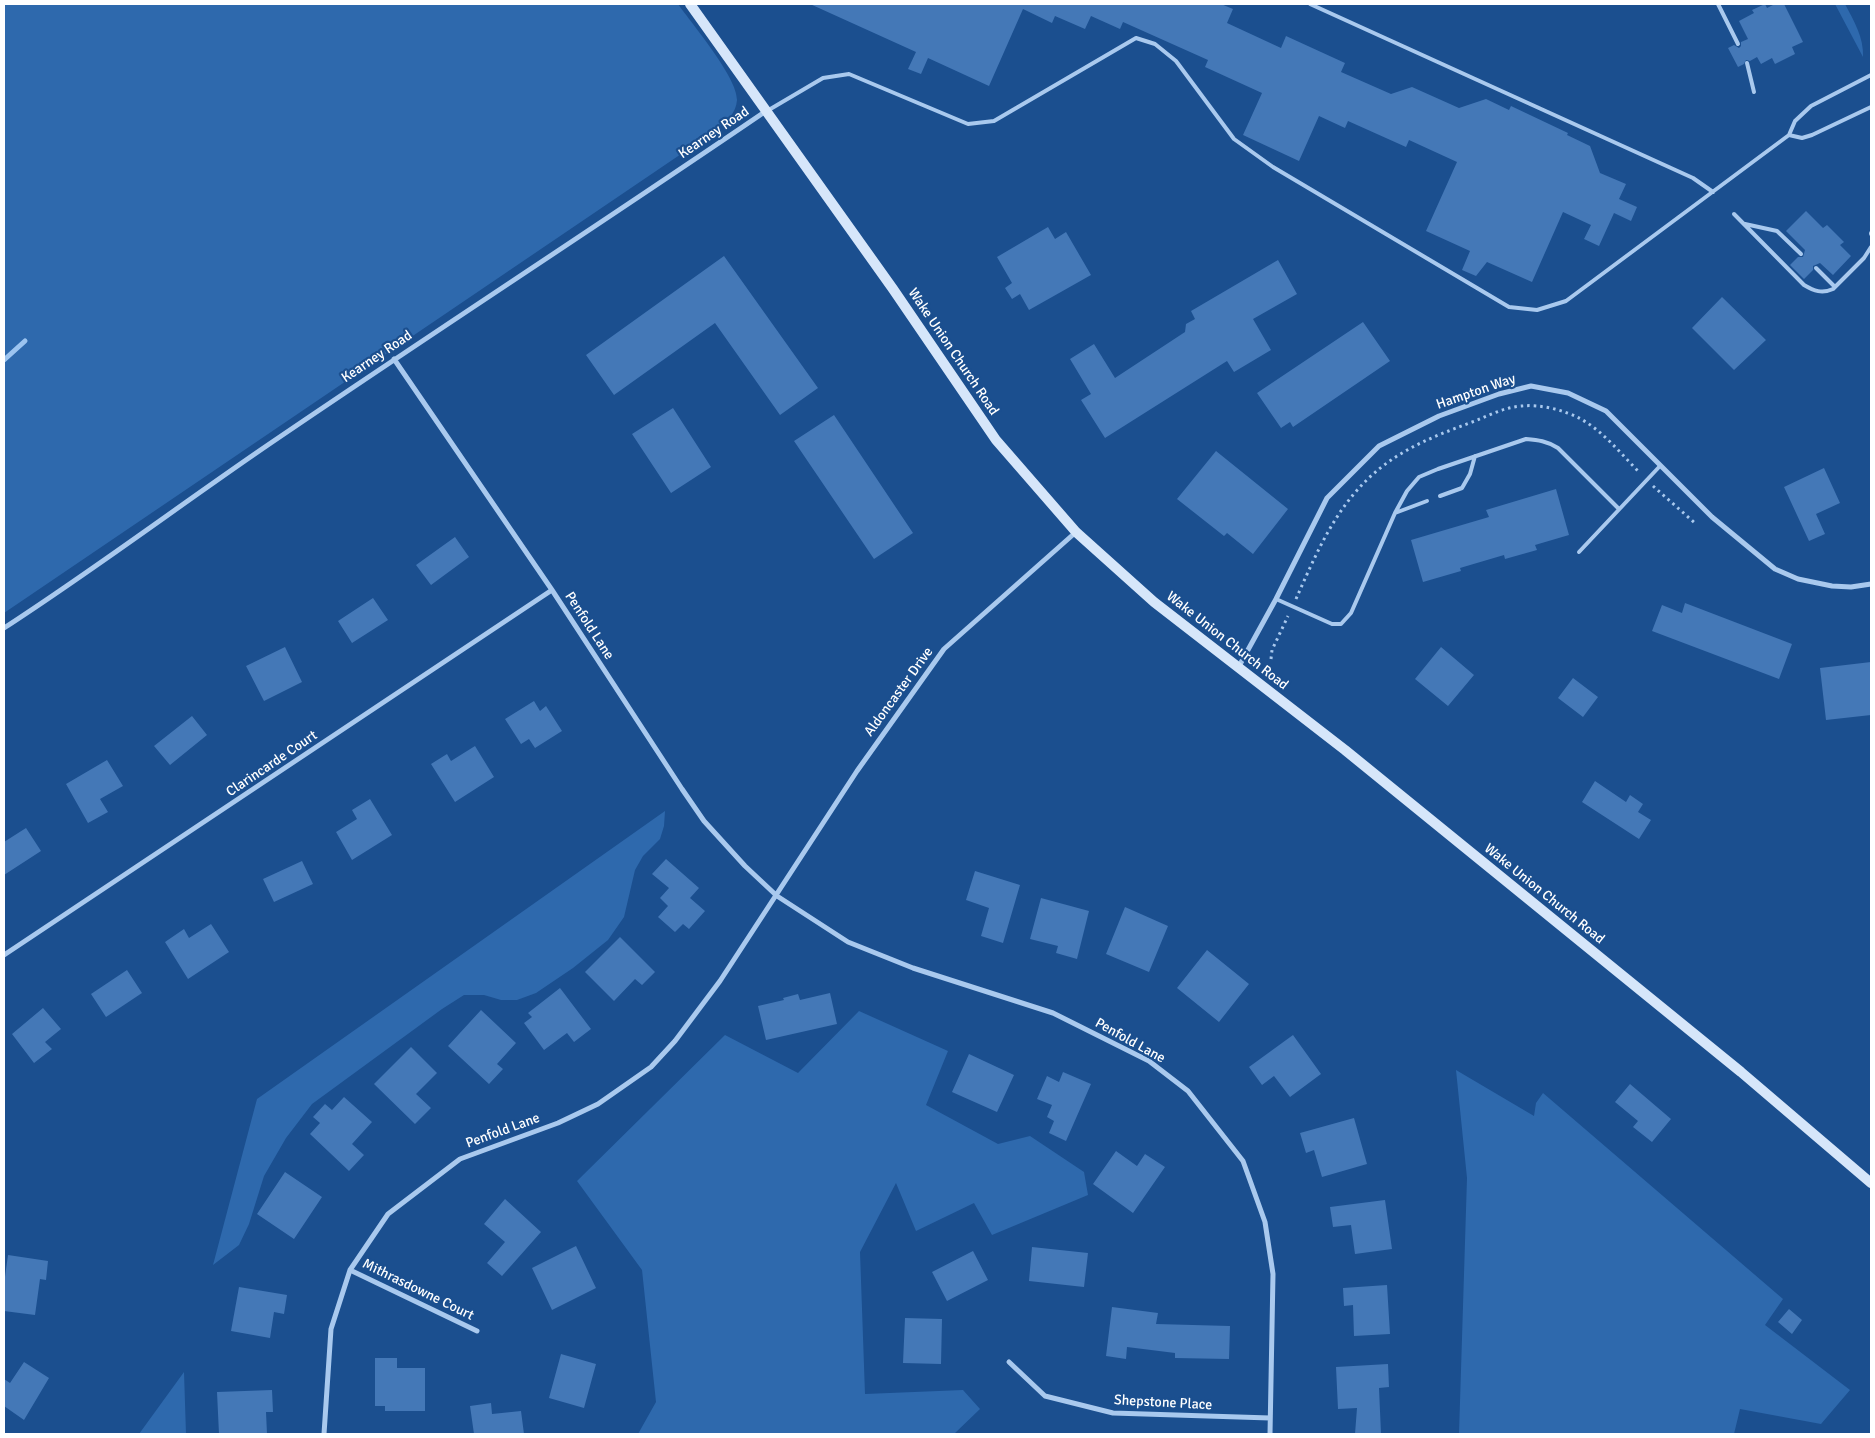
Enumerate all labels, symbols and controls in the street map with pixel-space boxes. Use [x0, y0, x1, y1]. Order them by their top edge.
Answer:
street label: Kearney Road [676, 103, 752, 163]
street label: Wake Union Church Road [904, 285, 1002, 419]
street label: Kearney Road [339, 327, 415, 387]
street label: Hampton Way [1434, 371, 1518, 413]
street label: Wake Union Church Road [1163, 588, 1291, 694]
street label: Penfold Lane [561, 589, 617, 663]
street label: Aldoncaster Drive [861, 644, 937, 740]
street label: Clarincarde Court [223, 727, 321, 801]
street label: Wake Union Church Road [1480, 840, 1608, 948]
street label: Penfold Lane [1092, 1015, 1168, 1067]
street label: Penfold Lane [464, 1110, 542, 1152]
street label: Mithrasdowne Court [360, 1256, 476, 1324]
street label: Shepstone Place [1113, 1392, 1213, 1414]

